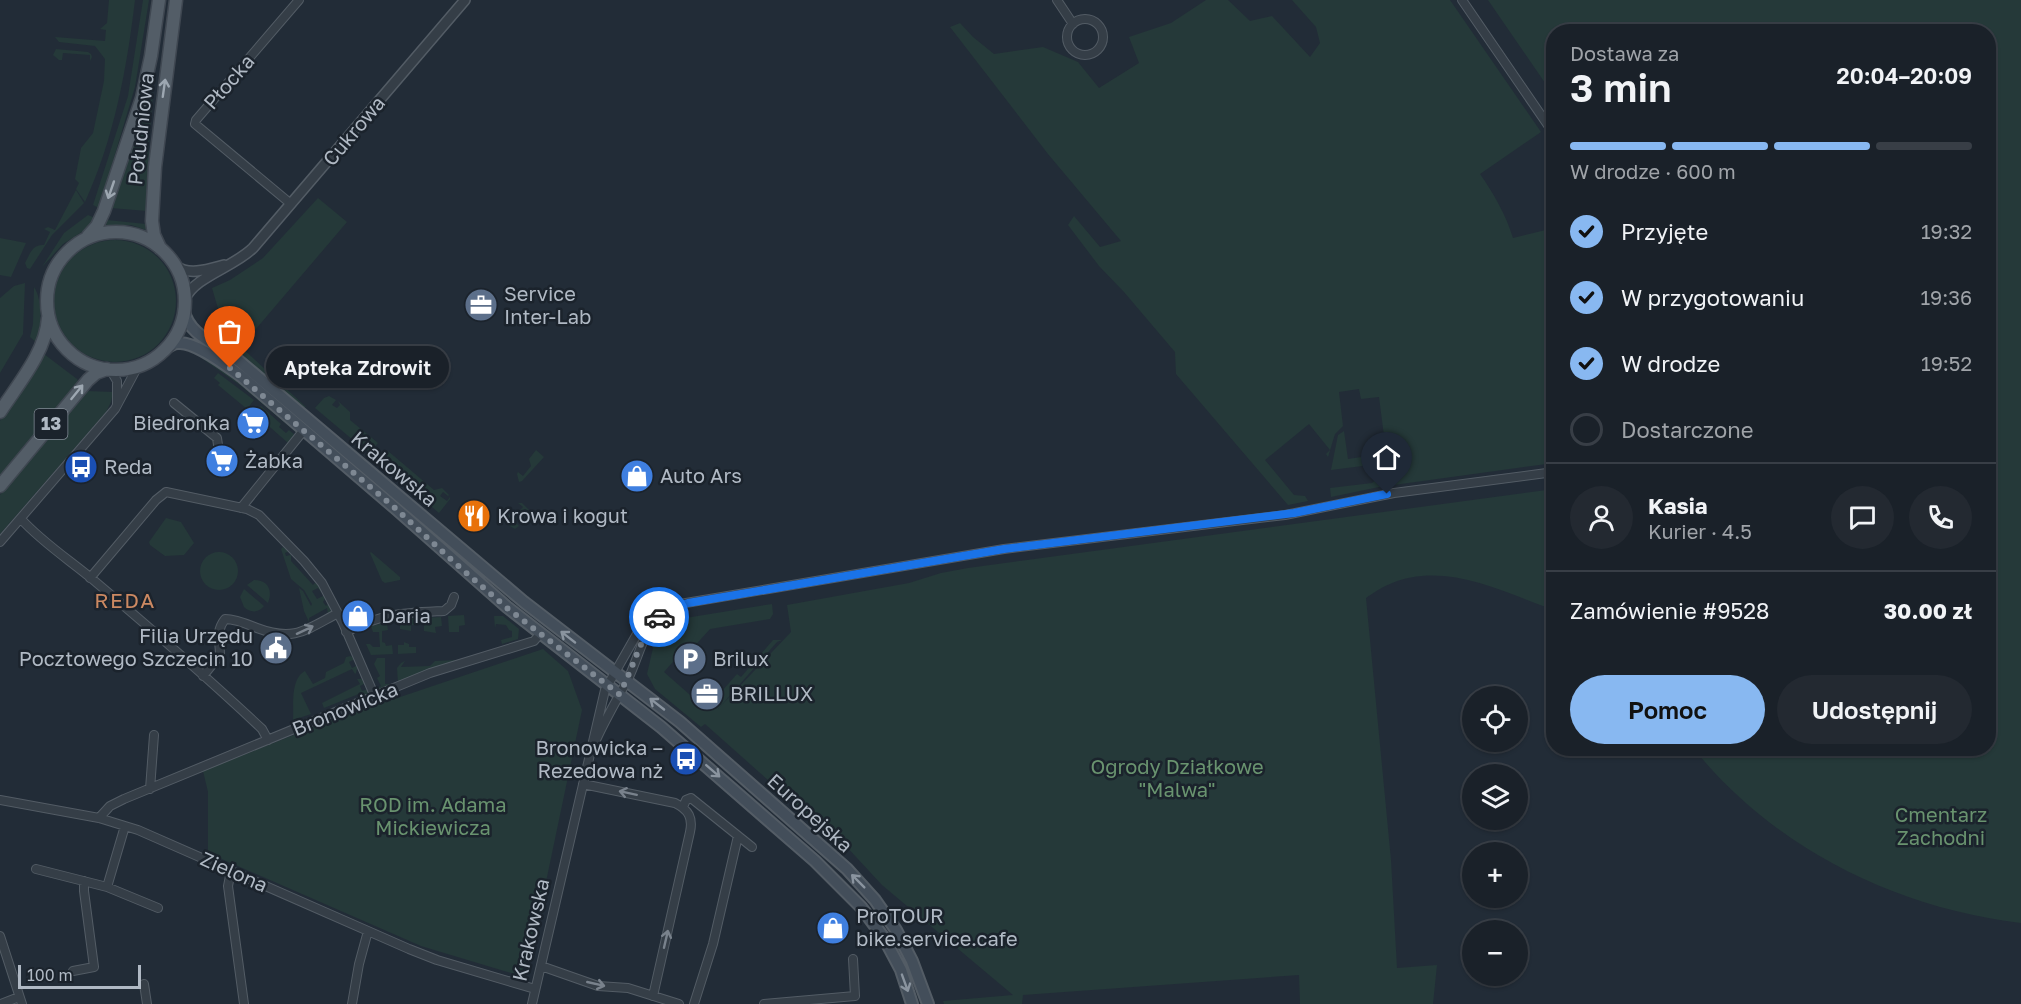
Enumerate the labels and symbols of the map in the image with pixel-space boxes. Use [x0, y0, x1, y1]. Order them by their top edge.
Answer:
street label: Płocka [198, 49, 259, 114]
street label: Południowa [122, 72, 158, 186]
one-way arrow [159, 78, 170, 98]
street label: Cukrowa [317, 91, 389, 170]
one-way arrow [105, 180, 116, 199]
place label: Service Inter-Lab [504, 281, 591, 328]
office icon: Service Inter-Lab [463, 287, 499, 323]
pin [204, 306, 255, 368]
callout: Apteka Zdrowit [266, 347, 449, 389]
one-way arrow [71, 385, 84, 401]
supermarket icon: Biedronka [235, 405, 271, 441]
road number: 13 [34, 409, 68, 439]
place label: Biedronka [133, 410, 230, 434]
street label: Krakowska [347, 425, 442, 511]
pin [1361, 432, 1412, 494]
supermarket icon: Żabka [204, 443, 240, 479]
place label: Żabka [245, 448, 303, 472]
bus stop icon: Reda [63, 449, 99, 485]
place label: Reda [104, 454, 153, 478]
shop icon: Auto Ars [619, 458, 655, 494]
place label: Auto Ars [660, 463, 742, 487]
restaurant icon: Krowa i kogut [456, 498, 492, 534]
place label: Krowa i kogut [497, 503, 628, 527]
district label: REDA [94, 587, 156, 613]
courier [629, 587, 689, 647]
shop icon: Daria [340, 598, 376, 634]
place label: Daria [381, 603, 431, 627]
place label: Filia Urzędu Pocztowego Szczecin 10 [19, 623, 253, 670]
one-way arrow [295, 624, 313, 636]
public building icon: Filia Urzędu Pocztowego Szczecin 10 [258, 630, 294, 666]
one-way arrow [560, 630, 576, 643]
parking icon: Brilux [672, 641, 708, 677]
place label: Brilux [713, 646, 769, 670]
street label: Bronowicka [288, 676, 401, 740]
office icon: BRILLUX [689, 676, 725, 712]
place label: BRILLUX [730, 681, 813, 705]
one-way arrow [649, 698, 665, 711]
place label: Bronowicka – Rezedowa nż [535, 735, 663, 782]
bus stop icon: Bronowicka – Rezedowa nż [668, 741, 704, 777]
park label: Ogrody Działkowe "Malwa" [1091, 754, 1263, 801]
one-way arrow [705, 764, 720, 778]
street label: Europejska [763, 768, 858, 857]
one-way arrow [618, 787, 638, 798]
park label: ROD im. Adama Mickiewicza [359, 792, 507, 839]
park label: Cmentarz Zachodni [1895, 802, 1987, 849]
street label: Zielona [197, 846, 272, 896]
one-way arrow [851, 874, 866, 889]
street label: Krakowska [507, 876, 553, 983]
place label: ProTOUR bike.service.cafe [856, 903, 1018, 950]
shop icon: ProTOUR bike.service.cafe [815, 910, 851, 946]
one-way arrow [661, 930, 672, 949]
scale bar [18, 962, 141, 990]
one-way arrow [901, 973, 912, 991]
one-way arrow [586, 978, 605, 990]

